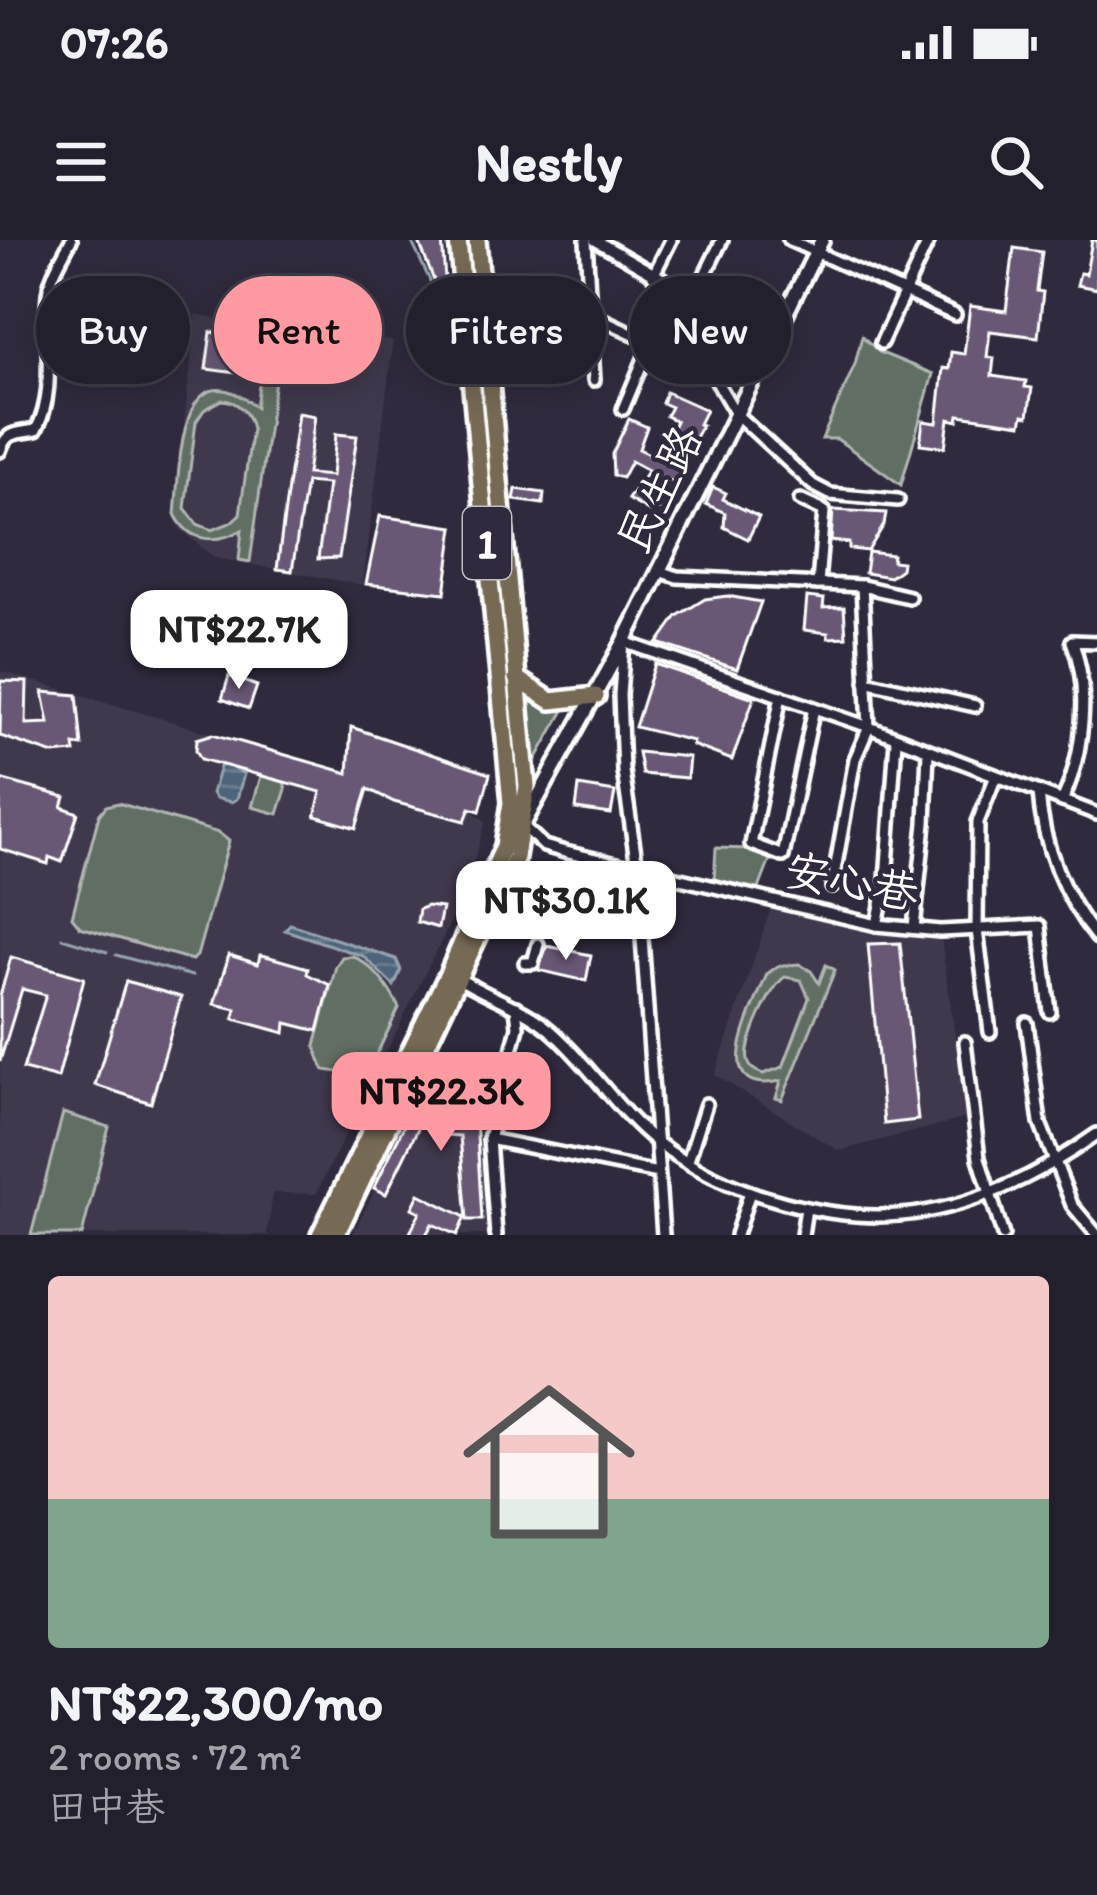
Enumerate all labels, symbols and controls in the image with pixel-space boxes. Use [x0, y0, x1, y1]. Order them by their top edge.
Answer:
text: 07:26 [60, 15, 169, 69]
icon: menu [48, 129, 114, 195]
icon: search [983, 129, 1049, 195]
text: Nestly [475, 130, 622, 195]
chip: Buy [36, 276, 190, 384]
chip: Rent [214, 276, 382, 384]
chip: Filters [406, 276, 606, 384]
chip: New [630, 276, 791, 384]
street label: 民生路 [605, 416, 713, 562]
road number: 1 [463, 507, 511, 579]
pin: NT$22.7K [115, 590, 363, 692]
text: NT$22.7K [158, 605, 320, 652]
street label: 安心巷 [781, 842, 923, 920]
pin: NT$30.1K [442, 861, 690, 963]
text: NT$30.1K [483, 876, 649, 923]
pin: NT$22.3K [317, 1052, 565, 1154]
text: NT$22.3K [359, 1067, 523, 1114]
icon: home [441, 1354, 657, 1570]
text: NT$22,300/mo [48, 1672, 383, 1733]
text: 2 rooms · 72 m² [48, 1733, 302, 1780]
text: 田中巷 [48, 1783, 165, 1830]

